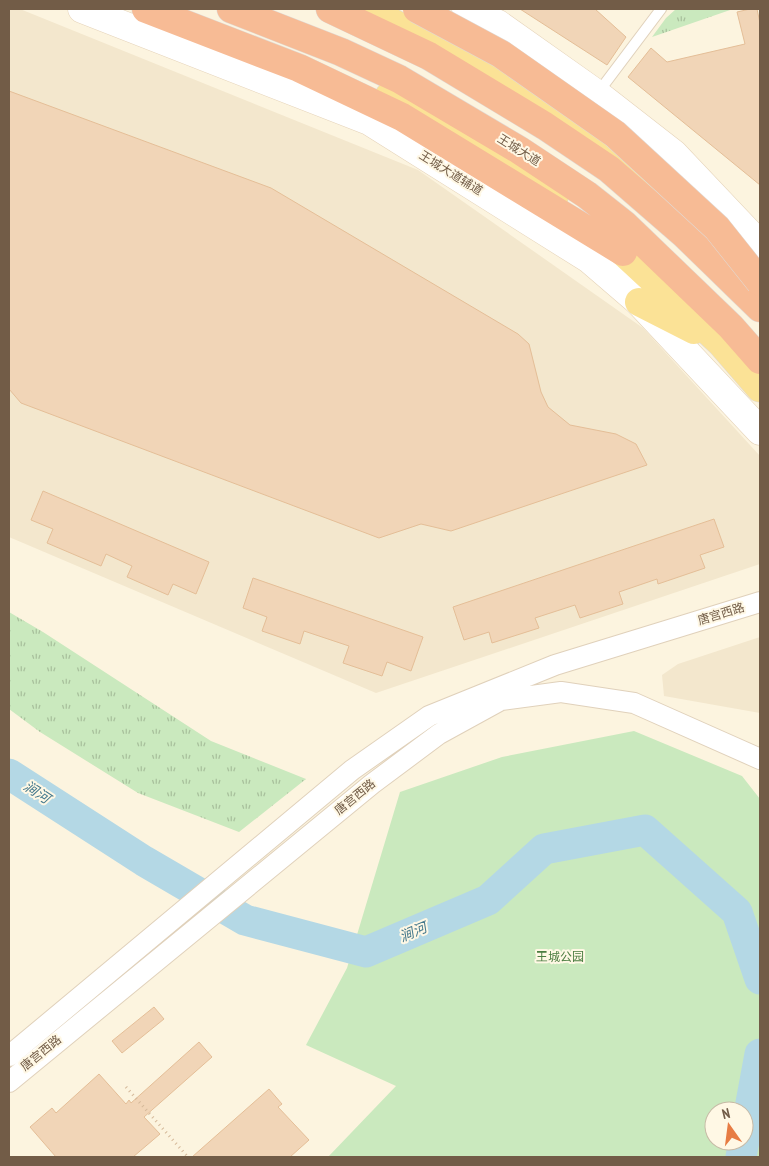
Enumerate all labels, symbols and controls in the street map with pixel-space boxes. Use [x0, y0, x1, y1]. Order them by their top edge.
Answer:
street label: 王城大道 [495, 130, 544, 169]
street label: 王城大道辅道 [417, 147, 486, 198]
street label: 唐宫西路 [696, 599, 746, 628]
street label: 唐宫西路 [331, 776, 378, 818]
water label: 涧河 [20, 777, 56, 809]
water label: 涧河 [397, 917, 432, 946]
park label: 王城公园 [536, 949, 584, 964]
street label: 唐宫西路 [17, 1032, 64, 1074]
north arrow [704, 1101, 754, 1151]
text: N [720, 1104, 732, 1123]

